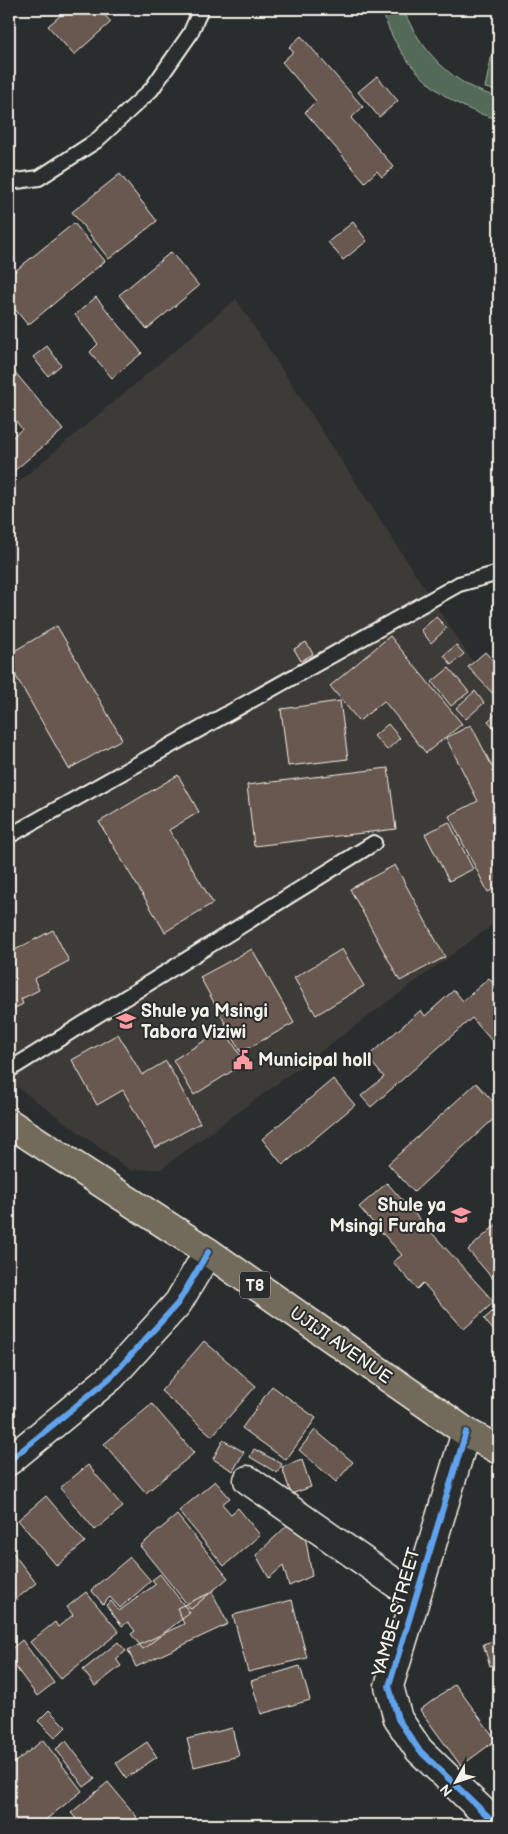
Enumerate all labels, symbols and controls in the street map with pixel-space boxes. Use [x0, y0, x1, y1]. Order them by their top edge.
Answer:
place label: Shule ya Msingi Tabora Viziwi [141, 1001, 268, 1043]
school or university icon: Shule ya Msingi Tabora Viziwi [115, 1010, 137, 1032]
public building icon: Municipal holl [232, 1049, 254, 1071]
place label: Municipal holl [258, 1050, 372, 1071]
place label: Shule ya Msingi Furaha [329, 1195, 446, 1237]
school or university icon: Shule ya Msingi Furaha [450, 1204, 472, 1226]
road number: T8 [240, 1272, 270, 1298]
street label: UJIJI AVENUE [286, 1302, 396, 1388]
street label: YAMBE STREET [368, 1545, 425, 1680]
north arrow [430, 1756, 480, 1806]
text: N [437, 1781, 456, 1800]

